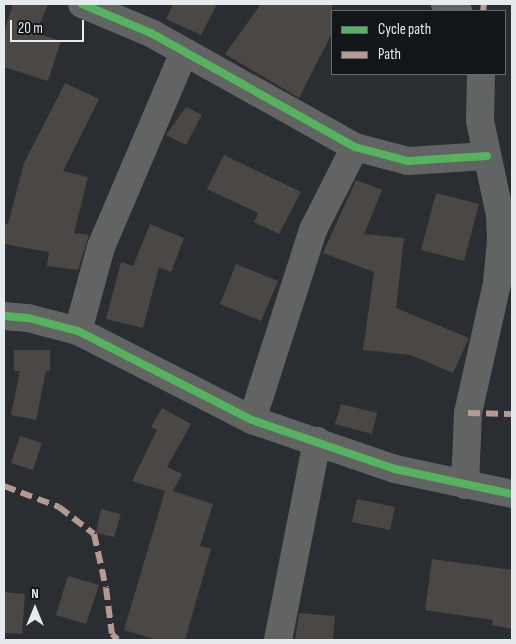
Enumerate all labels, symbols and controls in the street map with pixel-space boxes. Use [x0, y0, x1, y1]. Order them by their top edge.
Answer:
scale bar [12, 10, 86, 42]
legend [331, 10, 506, 75]
text: 20 m [18, 19, 43, 38]
text: Cycle path [378, 20, 431, 39]
text: Path [378, 45, 401, 64]
north arrow [10, 584, 60, 634]
text: N [31, 585, 39, 602]

